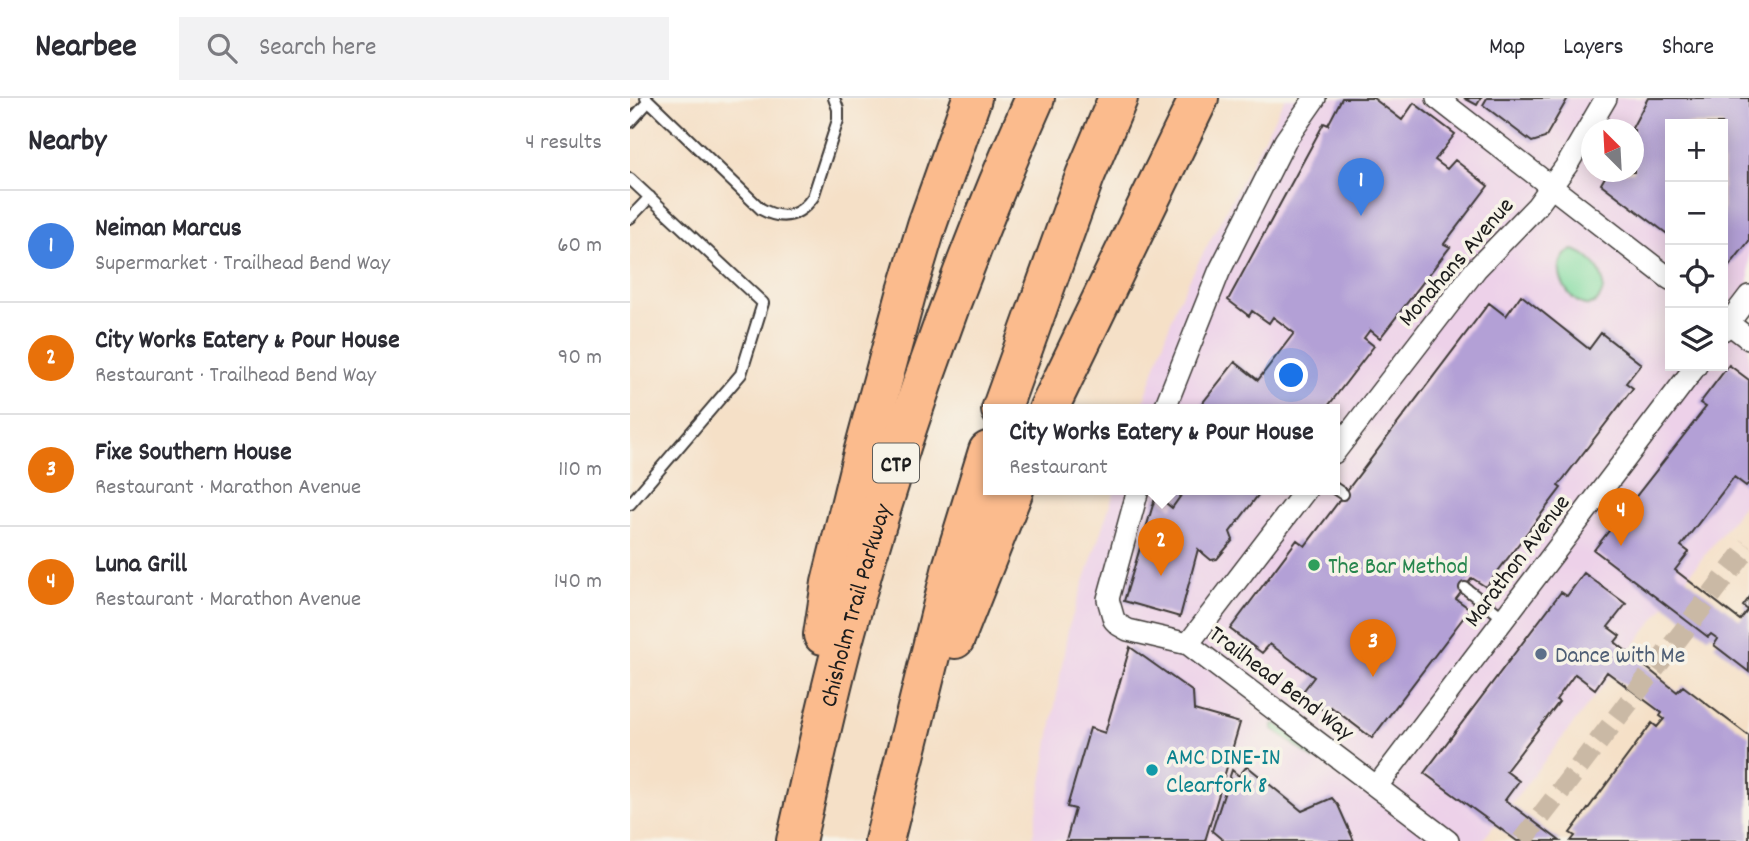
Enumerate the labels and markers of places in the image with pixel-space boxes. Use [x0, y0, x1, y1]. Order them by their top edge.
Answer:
pin: 1 [1338, 158, 1384, 216]
pin: 4 [1598, 488, 1644, 546]
pin: 2 [1138, 518, 1184, 576]
place label: The Bar Method [1328, 551, 1468, 585]
marker: The Bar Method [1306, 557, 1322, 573]
pin: 3 [1350, 619, 1396, 677]
place label: Dance with Me [1555, 640, 1685, 674]
marker: Dance with Me [1533, 646, 1549, 662]
place label: AMC DINE-IN Clearfork 8 [1166, 742, 1281, 804]
marker: AMC DINE-IN Clearfork 8 [1144, 762, 1160, 778]

